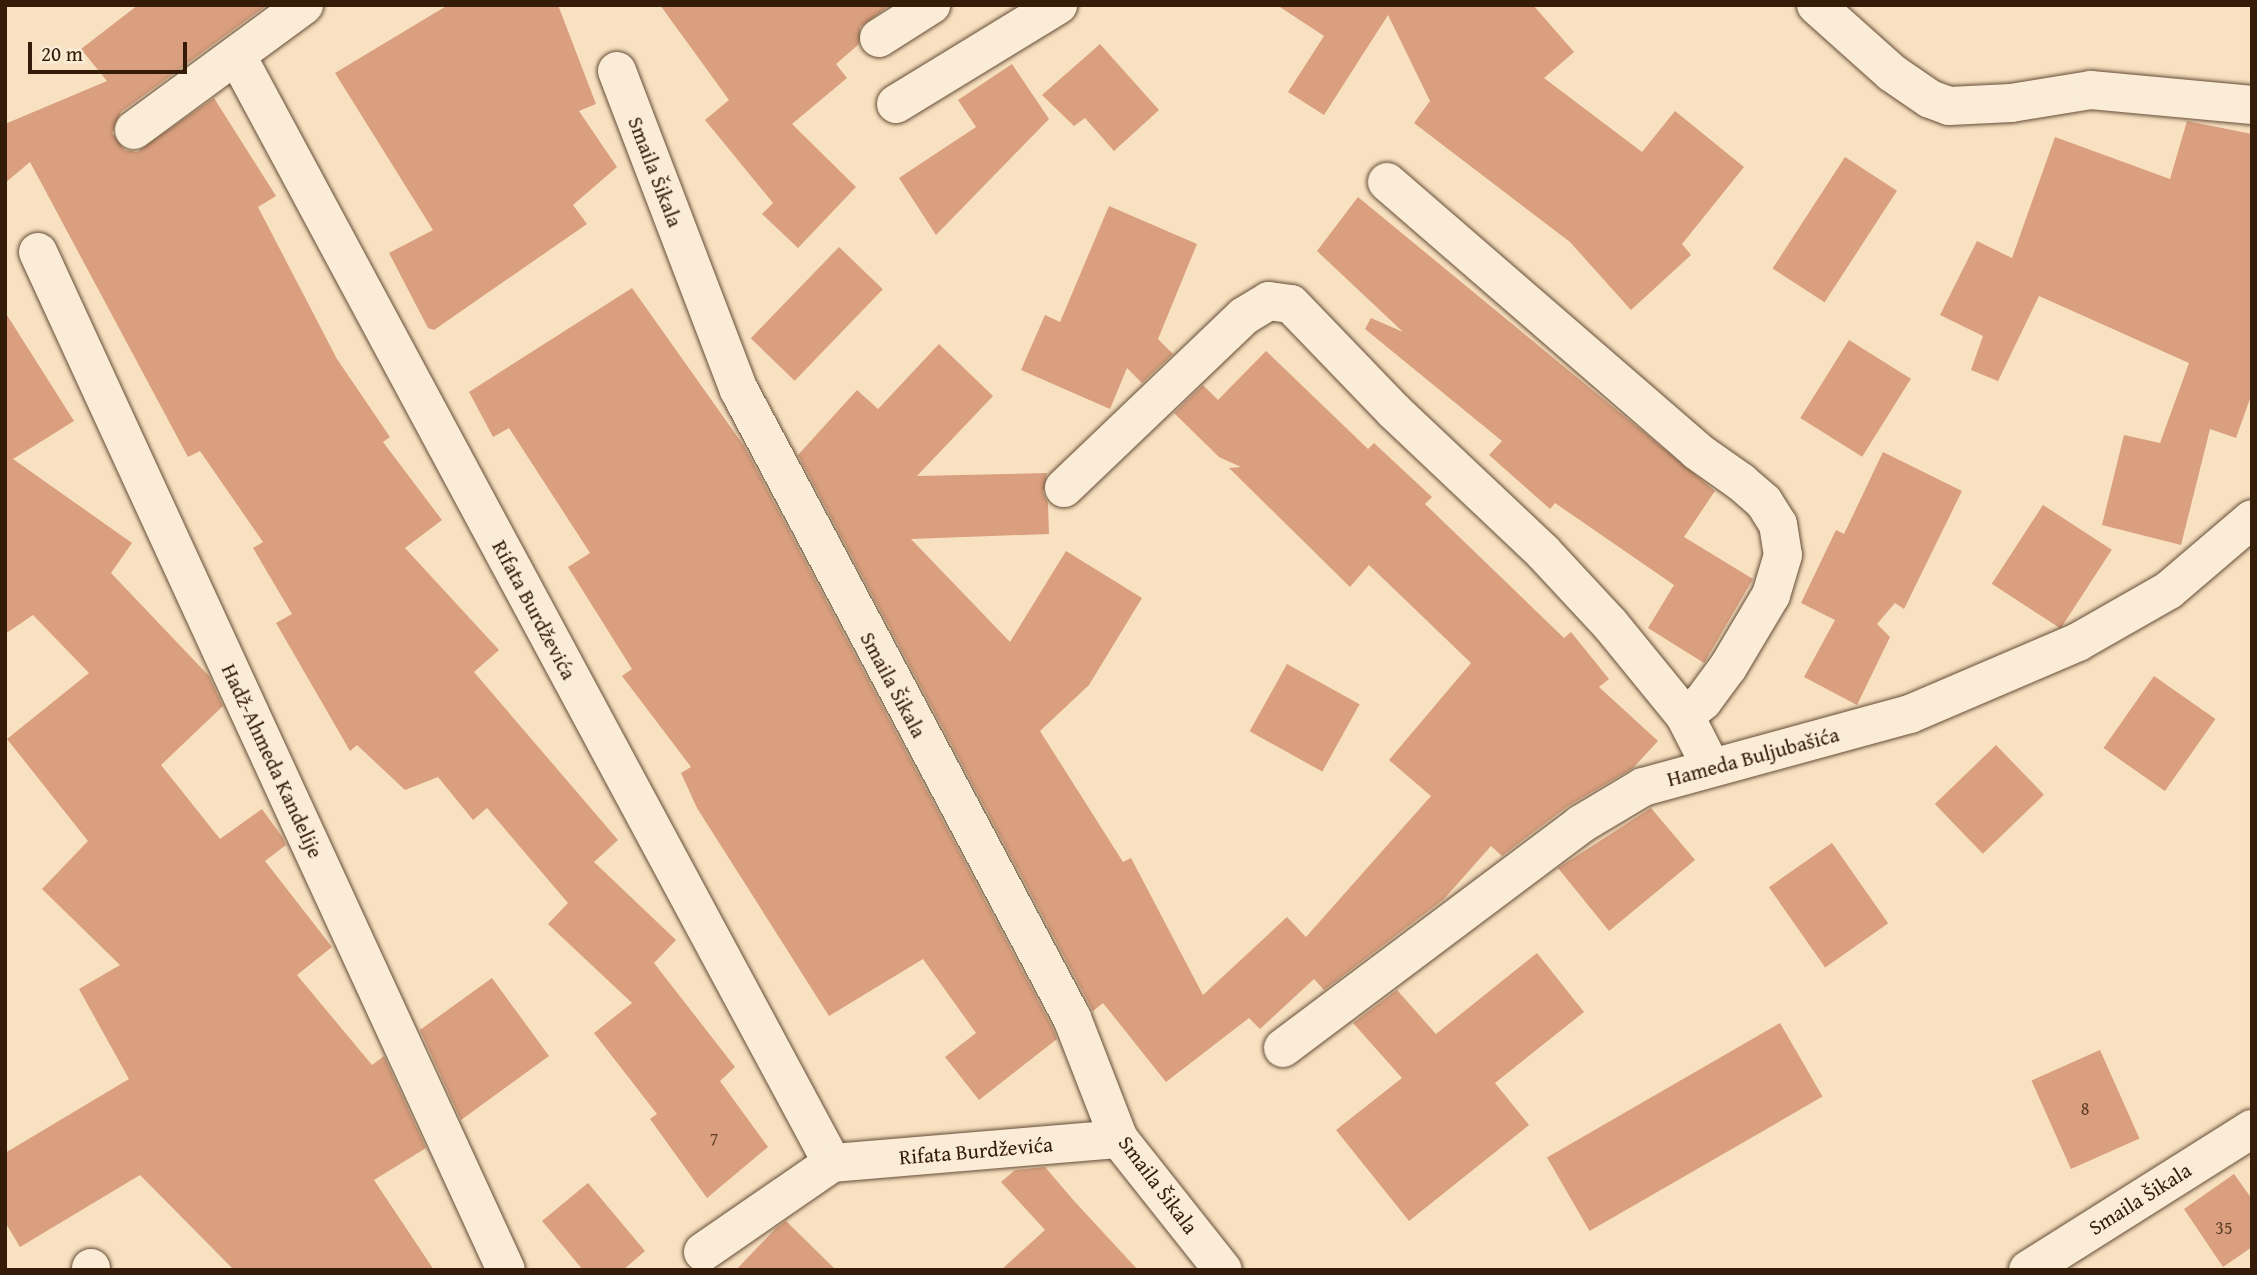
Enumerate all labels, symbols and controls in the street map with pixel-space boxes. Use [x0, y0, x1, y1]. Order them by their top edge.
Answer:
scale bar [32, 28, 191, 72]
text: 20 m [41, 38, 83, 69]
street label: Smaila Šikala [622, 113, 688, 231]
street label: Rifata Burdževića [487, 536, 581, 684]
street label: Smaila Šikala [855, 628, 931, 742]
street label: Hadž-Ahmeda Kandelije [216, 660, 328, 862]
street label: Hameda Buljubašića [1664, 722, 1842, 792]
house number: 8 [2081, 1098, 2089, 1120]
house number: 7 [710, 1128, 718, 1150]
street label: Smaila Šikala [1113, 1131, 1203, 1239]
street label: Rifata Burdževića [898, 1132, 1054, 1170]
street label: Smaila Šikala [2084, 1158, 2196, 1240]
house number: 35 [2215, 1217, 2233, 1239]

